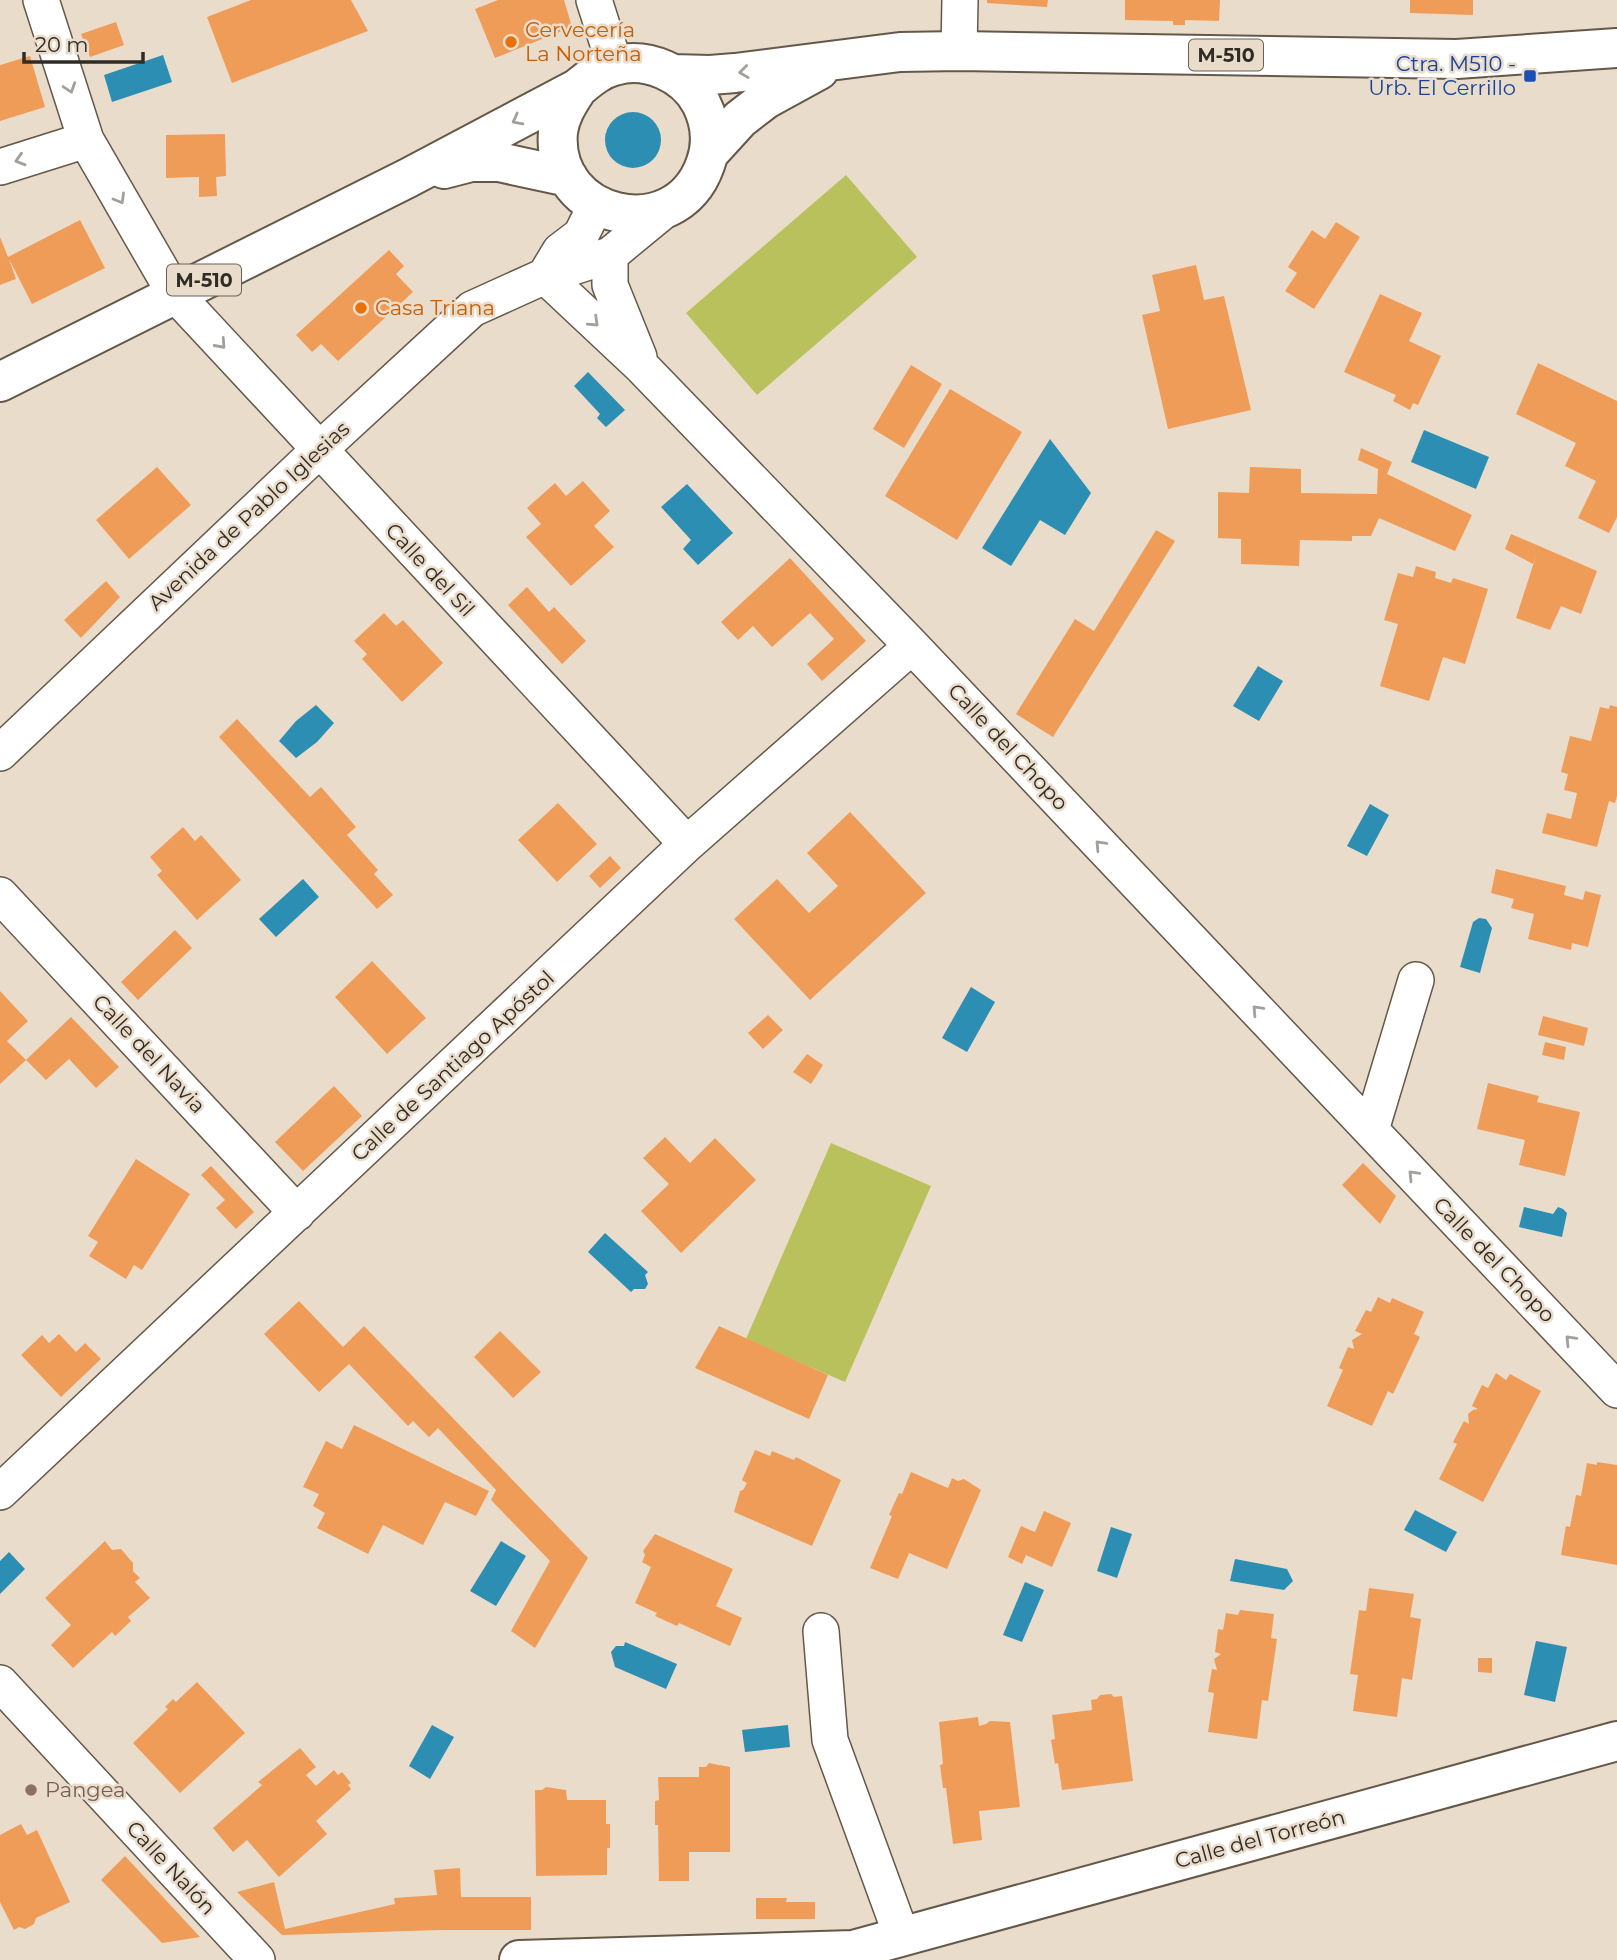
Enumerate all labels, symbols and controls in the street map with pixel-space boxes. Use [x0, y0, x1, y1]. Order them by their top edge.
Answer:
place label: Cervecería La Norteña [525, 17, 642, 66]
scale bar [24, 21, 144, 65]
text: 20 m [35, 32, 89, 57]
marker: Cervecería La Norteña [503, 34, 519, 50]
road number: M-510 [1189, 40, 1263, 70]
place label: Ctra. M510 - Urb. El Cerrillo [1368, 51, 1516, 100]
one-way arrow [738, 65, 750, 80]
marker: Ctra. M510 - Urb. El Cerrillo [1522, 68, 1538, 84]
one-way arrow [61, 82, 76, 94]
one-way arrow [512, 112, 524, 125]
one-way arrow [14, 152, 26, 167]
one-way arrow [112, 191, 125, 204]
road number: M-510 [167, 264, 241, 296]
place label: Casa Triana [375, 295, 495, 320]
marker: Casa Triana [353, 300, 369, 316]
one-way arrow [586, 313, 599, 326]
one-way arrow [213, 336, 225, 349]
street label: Avenida de Pablo Iglesias [143, 416, 354, 615]
street label: Calle del Sil [381, 518, 480, 622]
street label: Calle del Chopo [943, 678, 1074, 815]
one-way arrow [1096, 840, 1109, 853]
street label: Calle de Santiago Apóstol [346, 965, 559, 1166]
street label: Calle del Navia [88, 989, 211, 1118]
one-way arrow [1252, 1005, 1265, 1018]
one-way arrow [1409, 1170, 1422, 1183]
street label: Calle del Chopo [1428, 1192, 1560, 1327]
one-way arrow [1566, 1335, 1578, 1348]
place label: Pangea [45, 1777, 126, 1802]
marker: Pangea [23, 1782, 39, 1798]
street label: Calle del Torreón [1172, 1804, 1348, 1873]
street label: Calle Nalón [122, 1816, 221, 1920]

